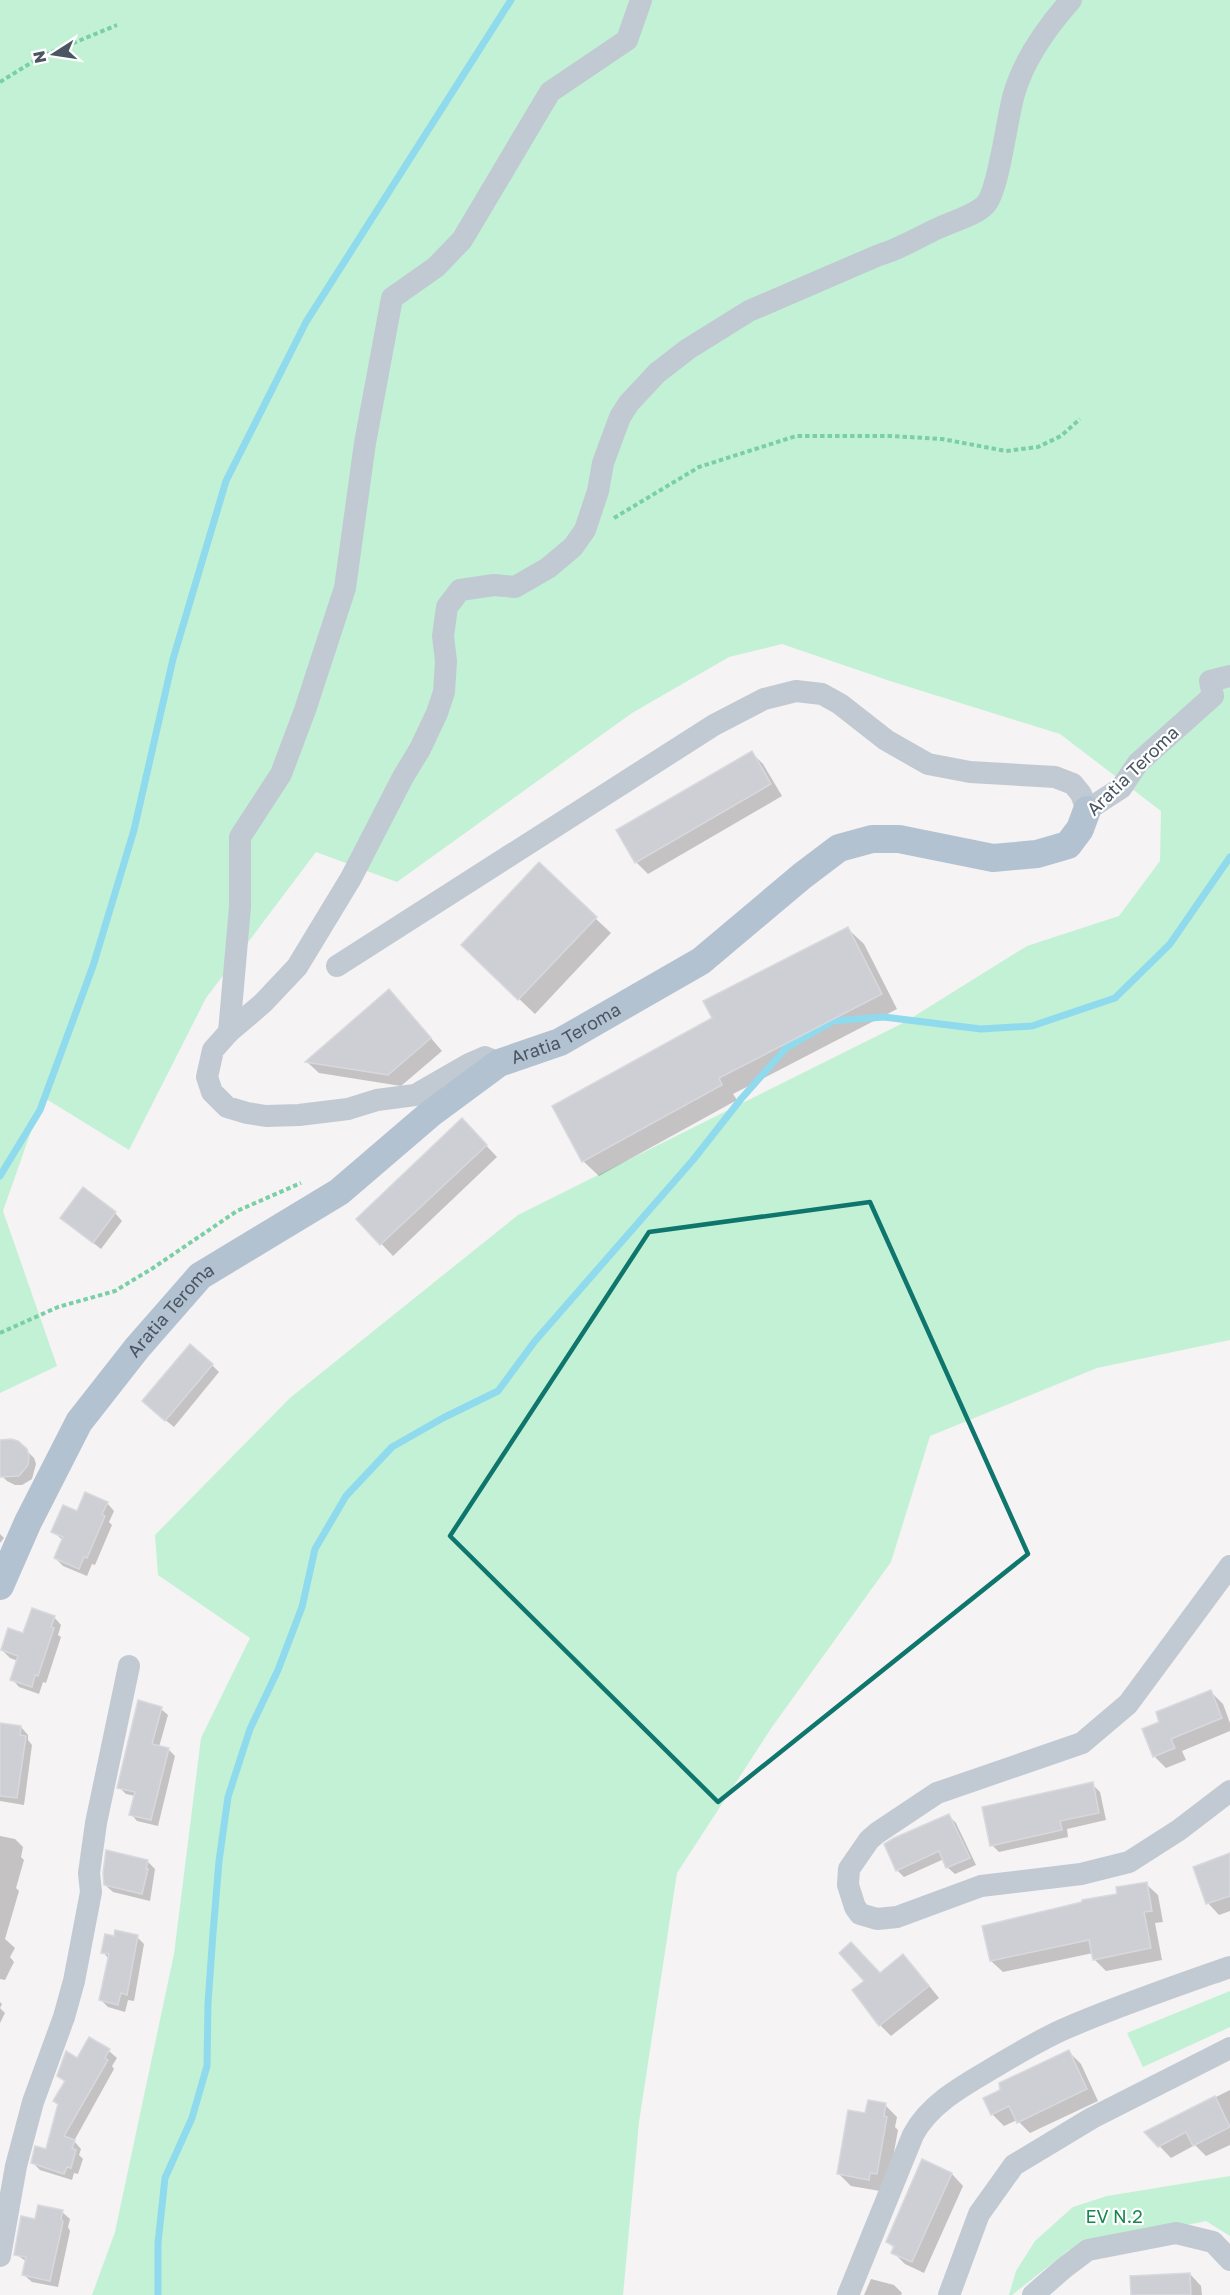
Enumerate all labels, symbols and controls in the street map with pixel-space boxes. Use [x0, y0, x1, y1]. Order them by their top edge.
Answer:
north arrow [24, 24, 84, 84]
text: N [28, 49, 50, 65]
street label: Aratia Teroma [1082, 721, 1183, 820]
street label: Aratia Teroma [508, 998, 624, 1068]
street label: Aratia Teroma [122, 1258, 218, 1361]
park label: EV N.2 [1085, 2205, 1143, 2227]

